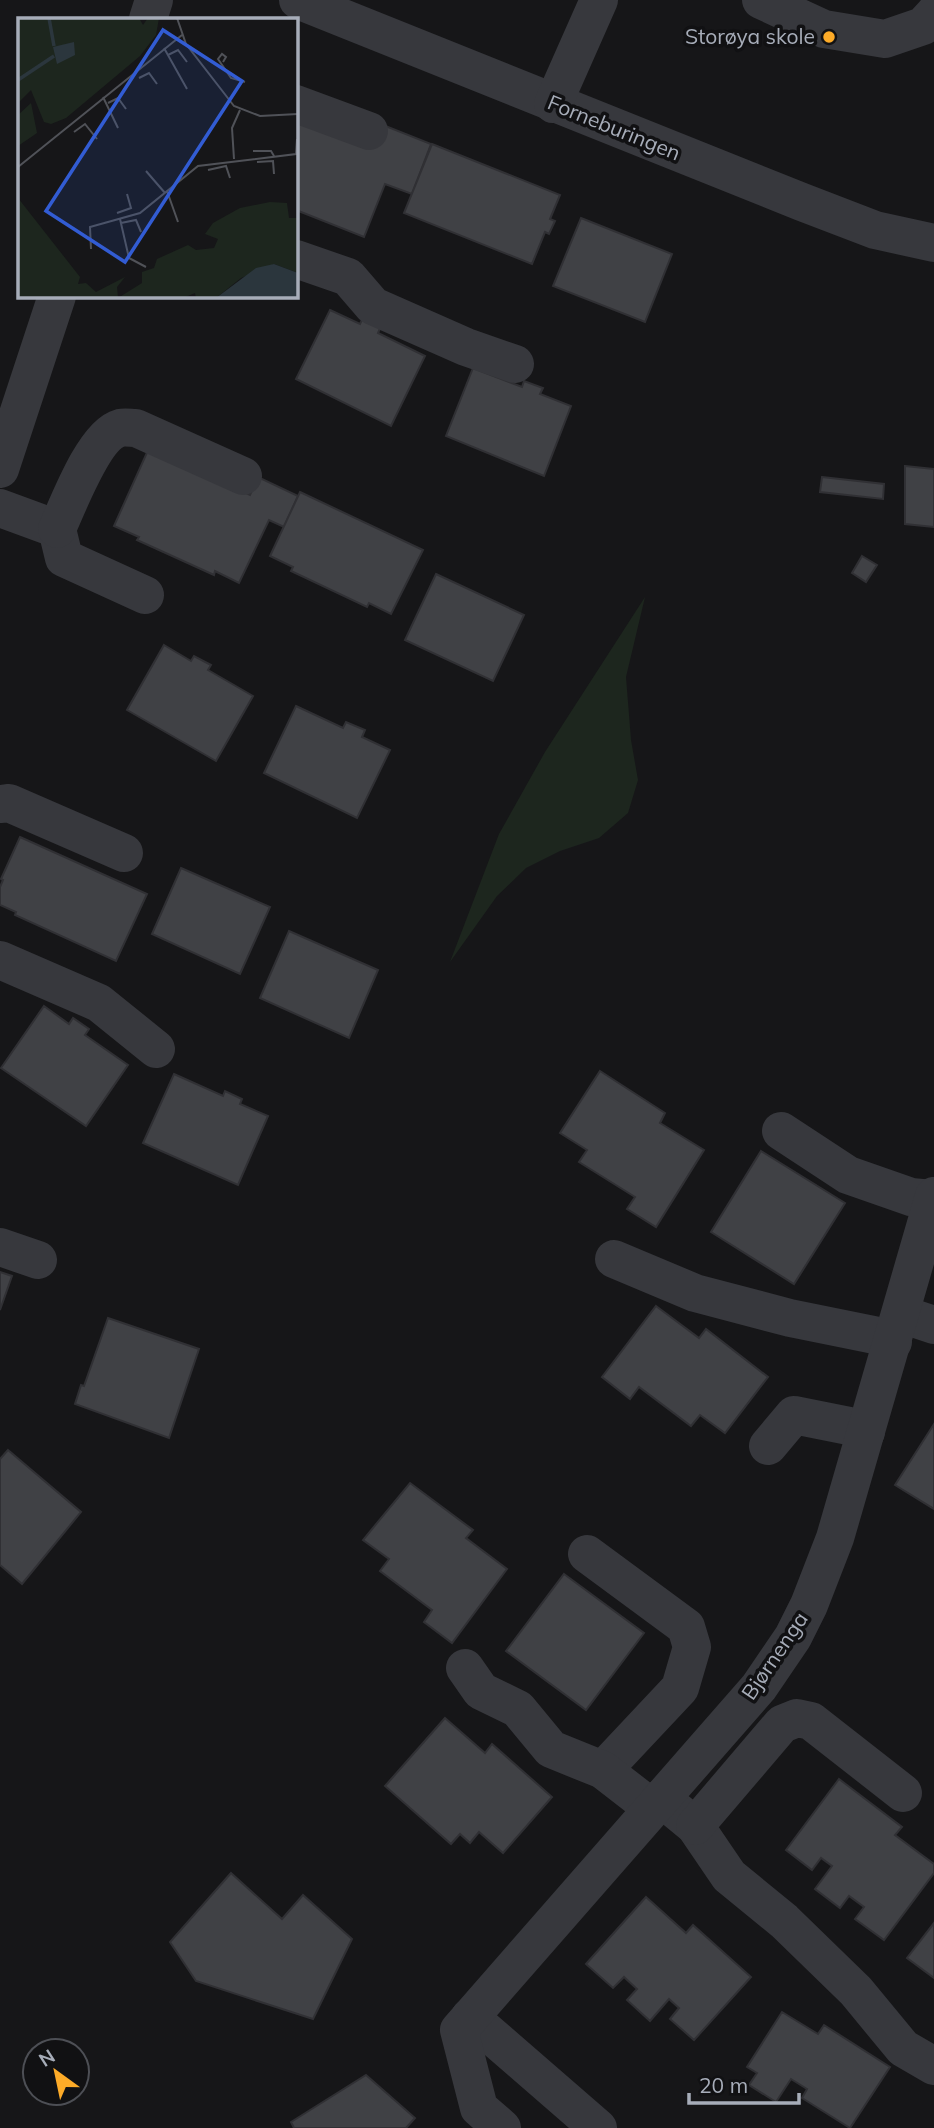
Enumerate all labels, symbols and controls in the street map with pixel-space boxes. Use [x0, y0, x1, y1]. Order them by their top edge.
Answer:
inset map [18, 18, 298, 298]
place label: Storøya skole [685, 23, 815, 49]
marker: Storøya skole [821, 29, 837, 45]
street label: Forneburingen [544, 89, 685, 165]
street label: Bjørnenga [735, 1607, 813, 1704]
north arrow [21, 2037, 91, 2107]
text: N [34, 2044, 59, 2072]
scale bar [689, 2062, 799, 2106]
text: 20 m [699, 2072, 748, 2098]

